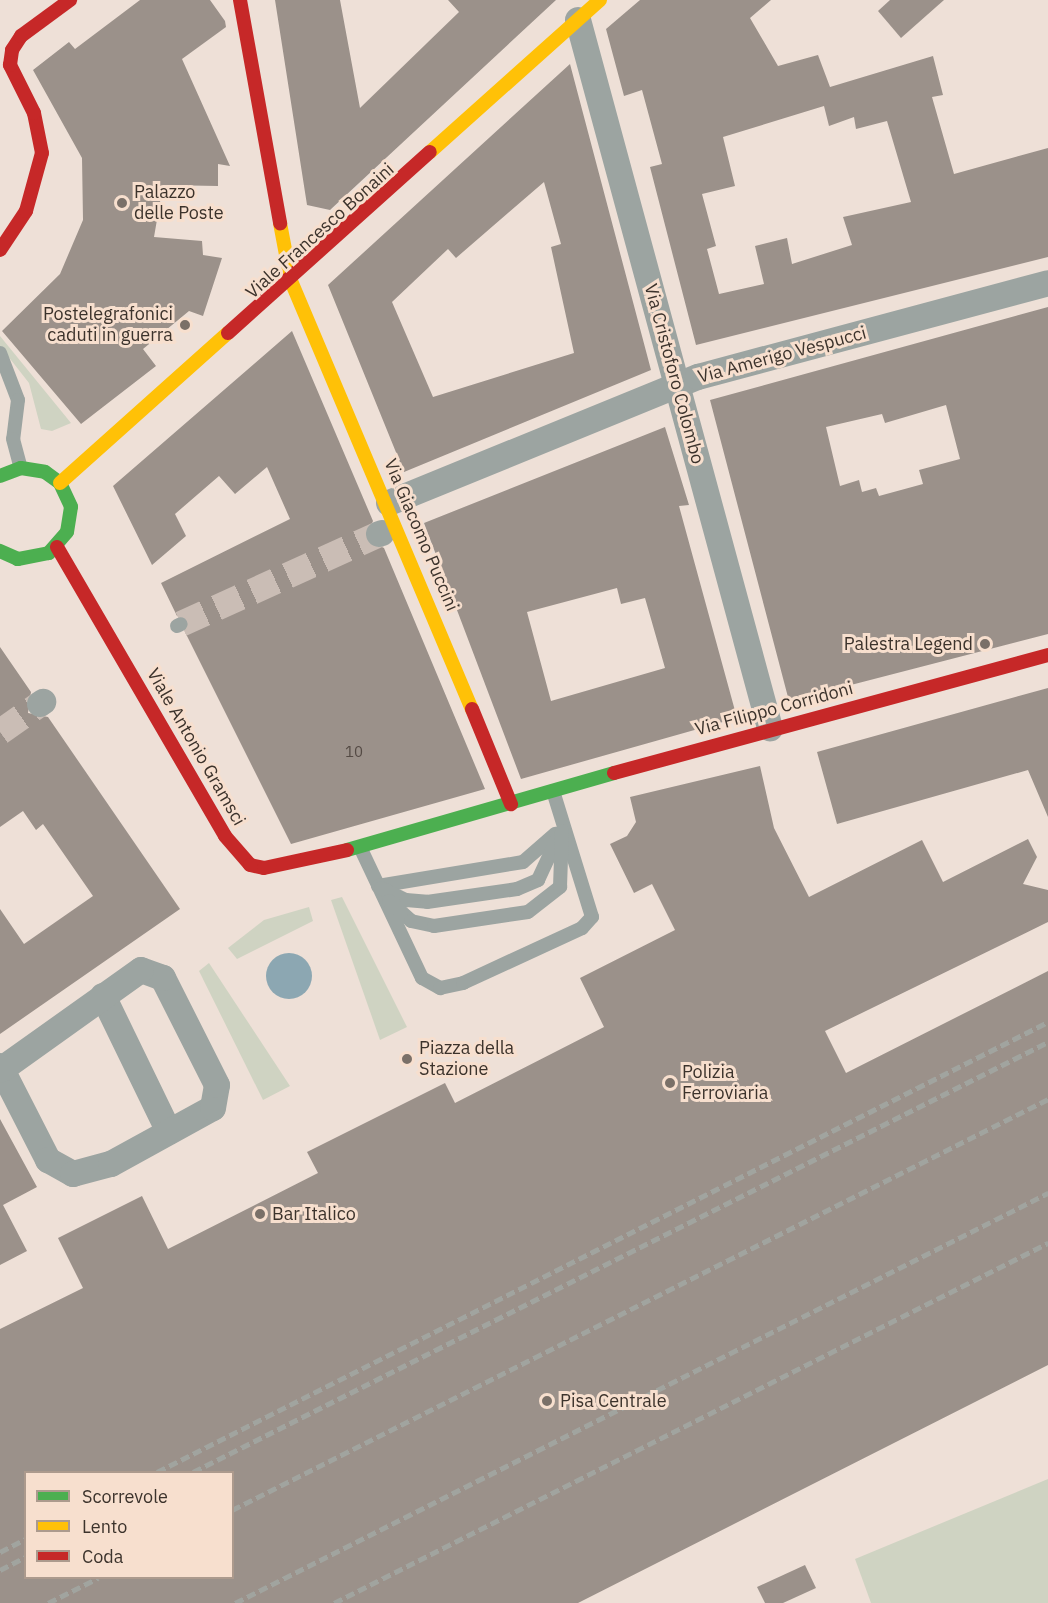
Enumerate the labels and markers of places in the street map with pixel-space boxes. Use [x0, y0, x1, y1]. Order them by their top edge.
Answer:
place label: Palazzo delle Poste [134, 182, 224, 224]
marker: Palazzo delle Poste [115, 196, 129, 210]
place label: Postelegrafonici caduti in guerra [43, 304, 173, 346]
marker: Postelegrafonici caduti in guerra [178, 318, 192, 332]
place label: Palestra Legend [844, 633, 973, 655]
marker: Palestra Legend [978, 637, 992, 651]
place label: Piazza della Stazione [419, 1038, 514, 1080]
marker: Piazza della Stazione [400, 1052, 414, 1066]
place label: Polizia Ferroviaria [682, 1062, 768, 1104]
marker: Polizia Ferroviaria [663, 1076, 677, 1090]
place label: Bar Italico [272, 1203, 356, 1225]
marker: Bar Italico [253, 1207, 267, 1221]
place label: Pisa Centrale [560, 1390, 667, 1412]
marker: Pisa Centrale [538, 1392, 556, 1410]

